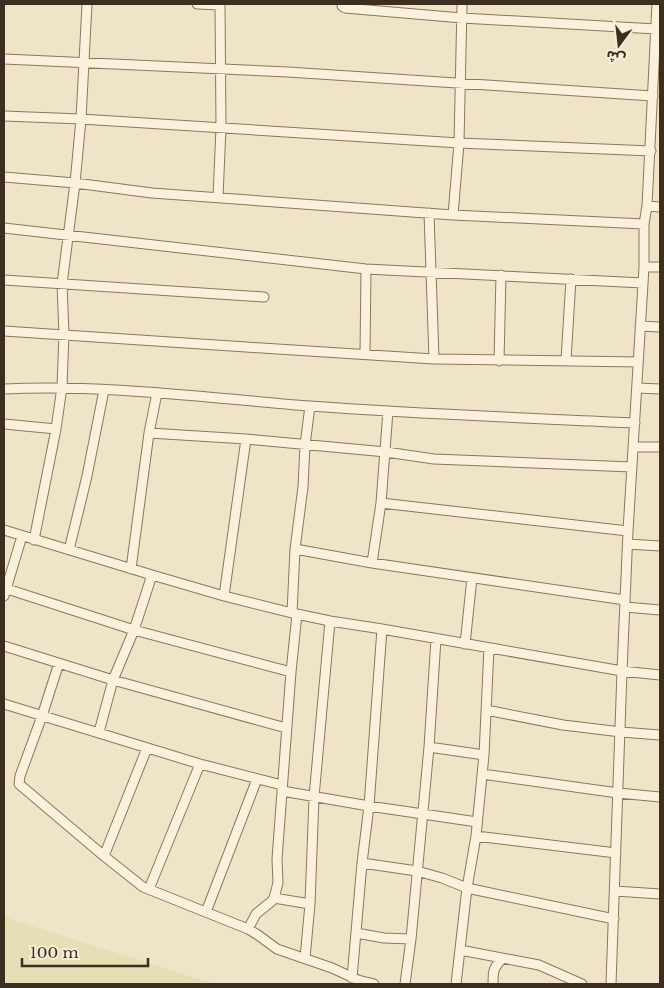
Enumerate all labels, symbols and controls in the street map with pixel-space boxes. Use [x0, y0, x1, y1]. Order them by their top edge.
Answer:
north arrow [594, 20, 644, 70]
text: ش [604, 46, 627, 69]
scale bar [22, 936, 149, 968]
text: 100 m [30, 943, 79, 962]

